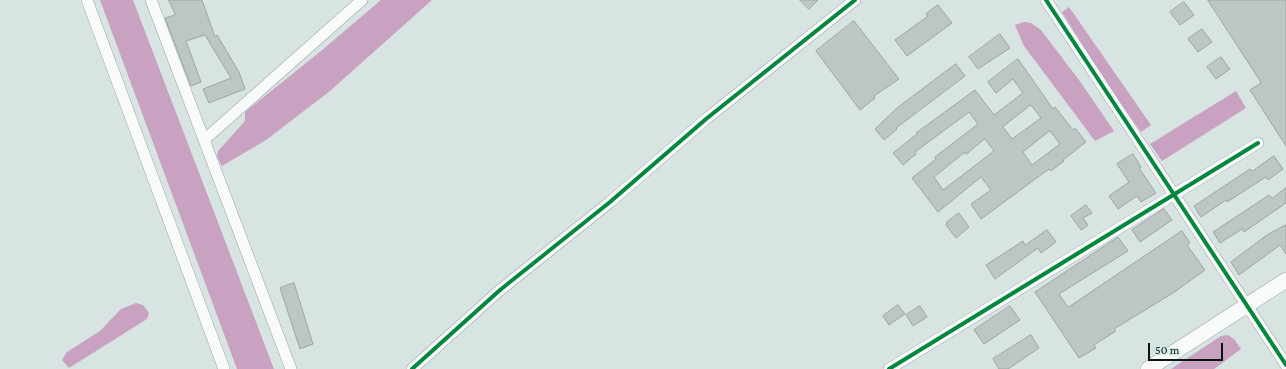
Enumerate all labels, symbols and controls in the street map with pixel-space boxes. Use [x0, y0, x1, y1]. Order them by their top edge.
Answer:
scale bar [1150, 335, 1225, 361]
text: 50 m [1155, 343, 1179, 357]

